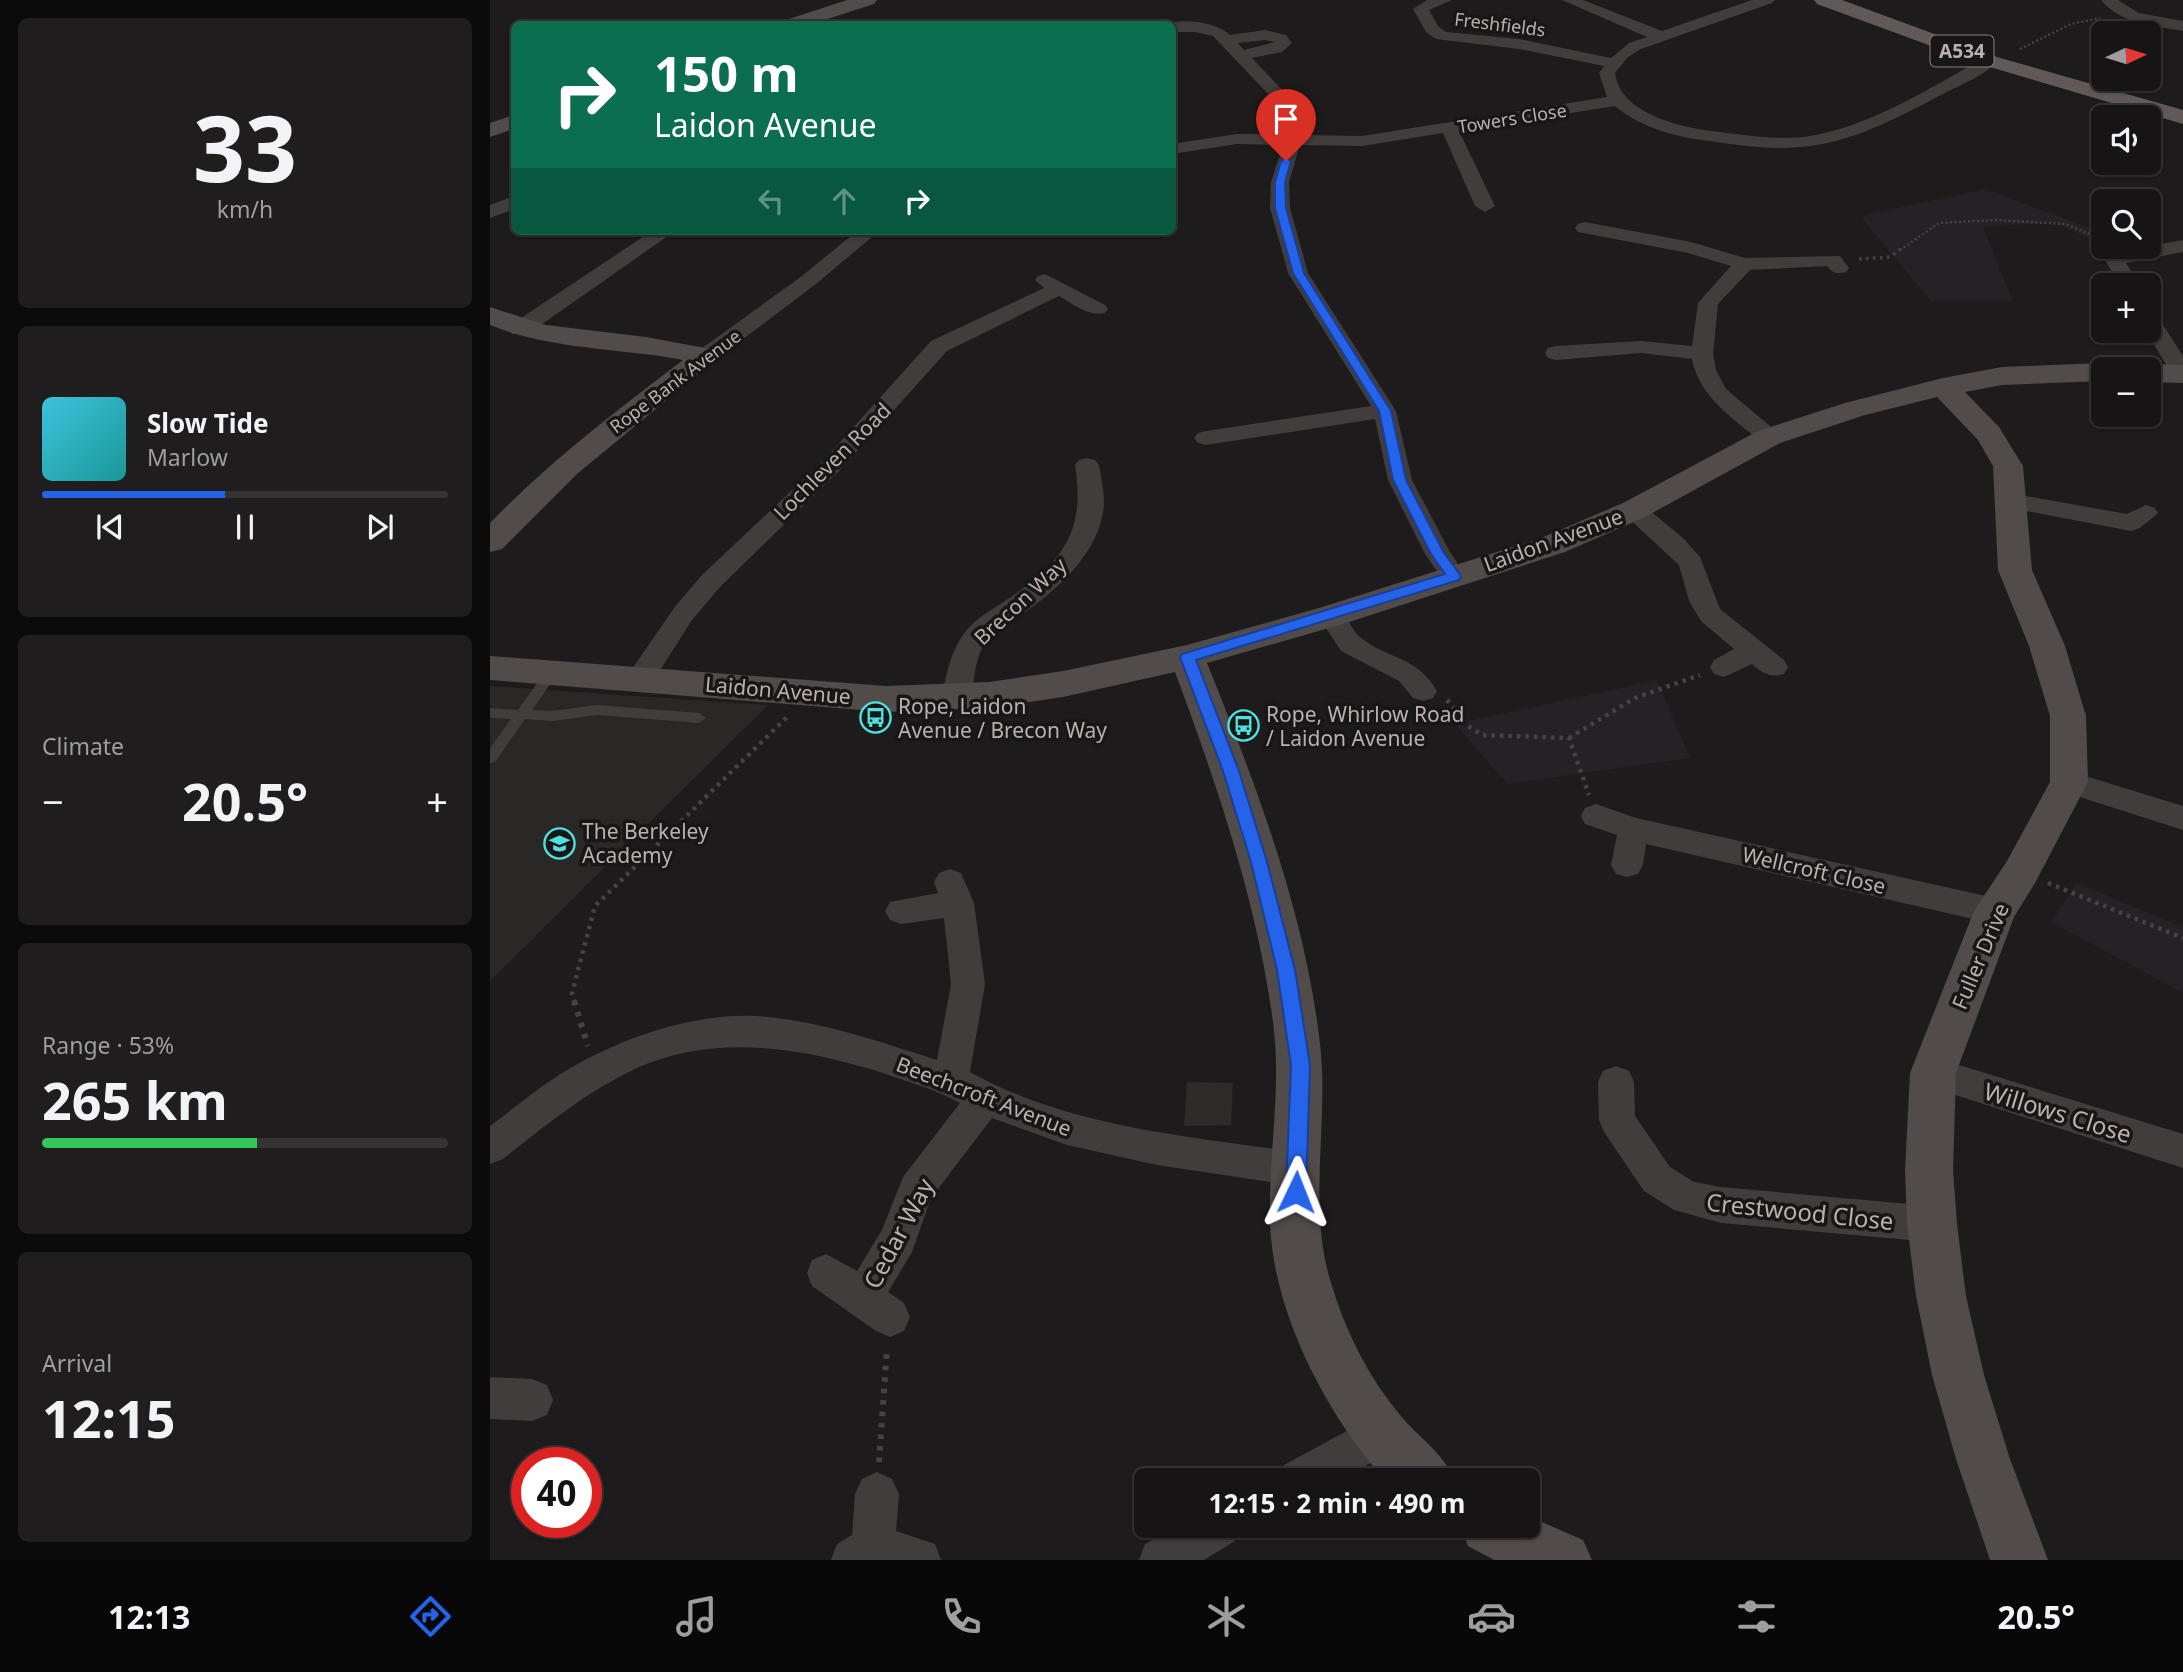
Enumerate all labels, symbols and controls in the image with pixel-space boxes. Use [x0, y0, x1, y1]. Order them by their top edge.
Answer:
street label: Freshfields [1453, 7, 1547, 41]
north arrow [2091, 21, 2161, 91]
map controls [2091, 21, 2161, 427]
road number: A534 [1930, 36, 1994, 66]
text: 150 m [654, 40, 799, 106]
icon: right [539, 49, 630, 140]
text: 33 [193, 85, 297, 209]
pin [1256, 89, 1316, 161]
street label: Towers Close [1456, 98, 1568, 138]
icon: arrive [1267, 100, 1305, 138]
text: Laidon Avenue [654, 103, 876, 146]
button: sound [2091, 105, 2161, 175]
icon: left [752, 182, 790, 220]
icon: ahead [825, 182, 863, 220]
icon: right [898, 182, 936, 220]
button: search [2091, 189, 2161, 259]
text: km/h [217, 193, 273, 225]
button: + [2091, 273, 2161, 343]
street label: Rope Bank Avenue [605, 324, 745, 438]
button: − [2091, 357, 2161, 427]
street label: Lochleven Road [767, 396, 897, 526]
text: Slow Tide [147, 405, 269, 441]
text: Marlow [147, 441, 228, 473]
street label: Laidon Avenue [1480, 502, 1626, 578]
icon: previous [91, 508, 129, 546]
icon: pause [226, 508, 264, 546]
icon: next [361, 508, 399, 546]
street label: Brecon Way [968, 551, 1072, 651]
street label: Laidon Avenue [704, 670, 852, 710]
place label: Rope, Laidon Avenue / Brecon Way [898, 692, 1107, 744]
place label: Rope, Whirlow Road / Laidon Avenue [1266, 700, 1464, 752]
bus stop icon: Rope, Laidon Avenue / Brecon Way [858, 701, 892, 735]
bus stop icon: Rope, Whirlow Road / Laidon Avenue [1226, 709, 1260, 743]
text: Climate [42, 730, 124, 762]
text: 20.5° [182, 765, 308, 836]
text: − [42, 775, 64, 827]
text: + [426, 775, 448, 827]
place label: The Berkeley Academy [582, 817, 709, 869]
school or university icon: The Berkeley Academy [542, 826, 576, 860]
street label: Wellcroft Close [1740, 840, 1888, 900]
street label: Fuller Drive [1945, 899, 2015, 1013]
text: Range · 53% [42, 1029, 174, 1061]
street label: Beechcroft Avenue [892, 1050, 1076, 1142]
text: 265 km [42, 1064, 228, 1135]
street label: Willows Close [1980, 1074, 2136, 1150]
position arrow [1259, 1155, 1333, 1229]
street label: Cedar Way [855, 1171, 941, 1294]
street label: Crestwood Close [1705, 1185, 1895, 1237]
text: Arrival [42, 1347, 112, 1379]
text: 12:15 [42, 1382, 176, 1453]
speed limit sign: 40 [511, 1447, 602, 1538]
text: 12:15 · 2 min · 490 m [1209, 1485, 1465, 1521]
icon: directions [406, 1592, 455, 1641]
icon: music [672, 1592, 721, 1641]
icon: phone [937, 1592, 986, 1641]
icon: climate [1202, 1592, 1251, 1641]
icon: car [1467, 1592, 1516, 1641]
icon: filters [1732, 1592, 1781, 1641]
text: 12:13 [108, 1595, 190, 1638]
text: 20.5° [1997, 1595, 2075, 1638]

